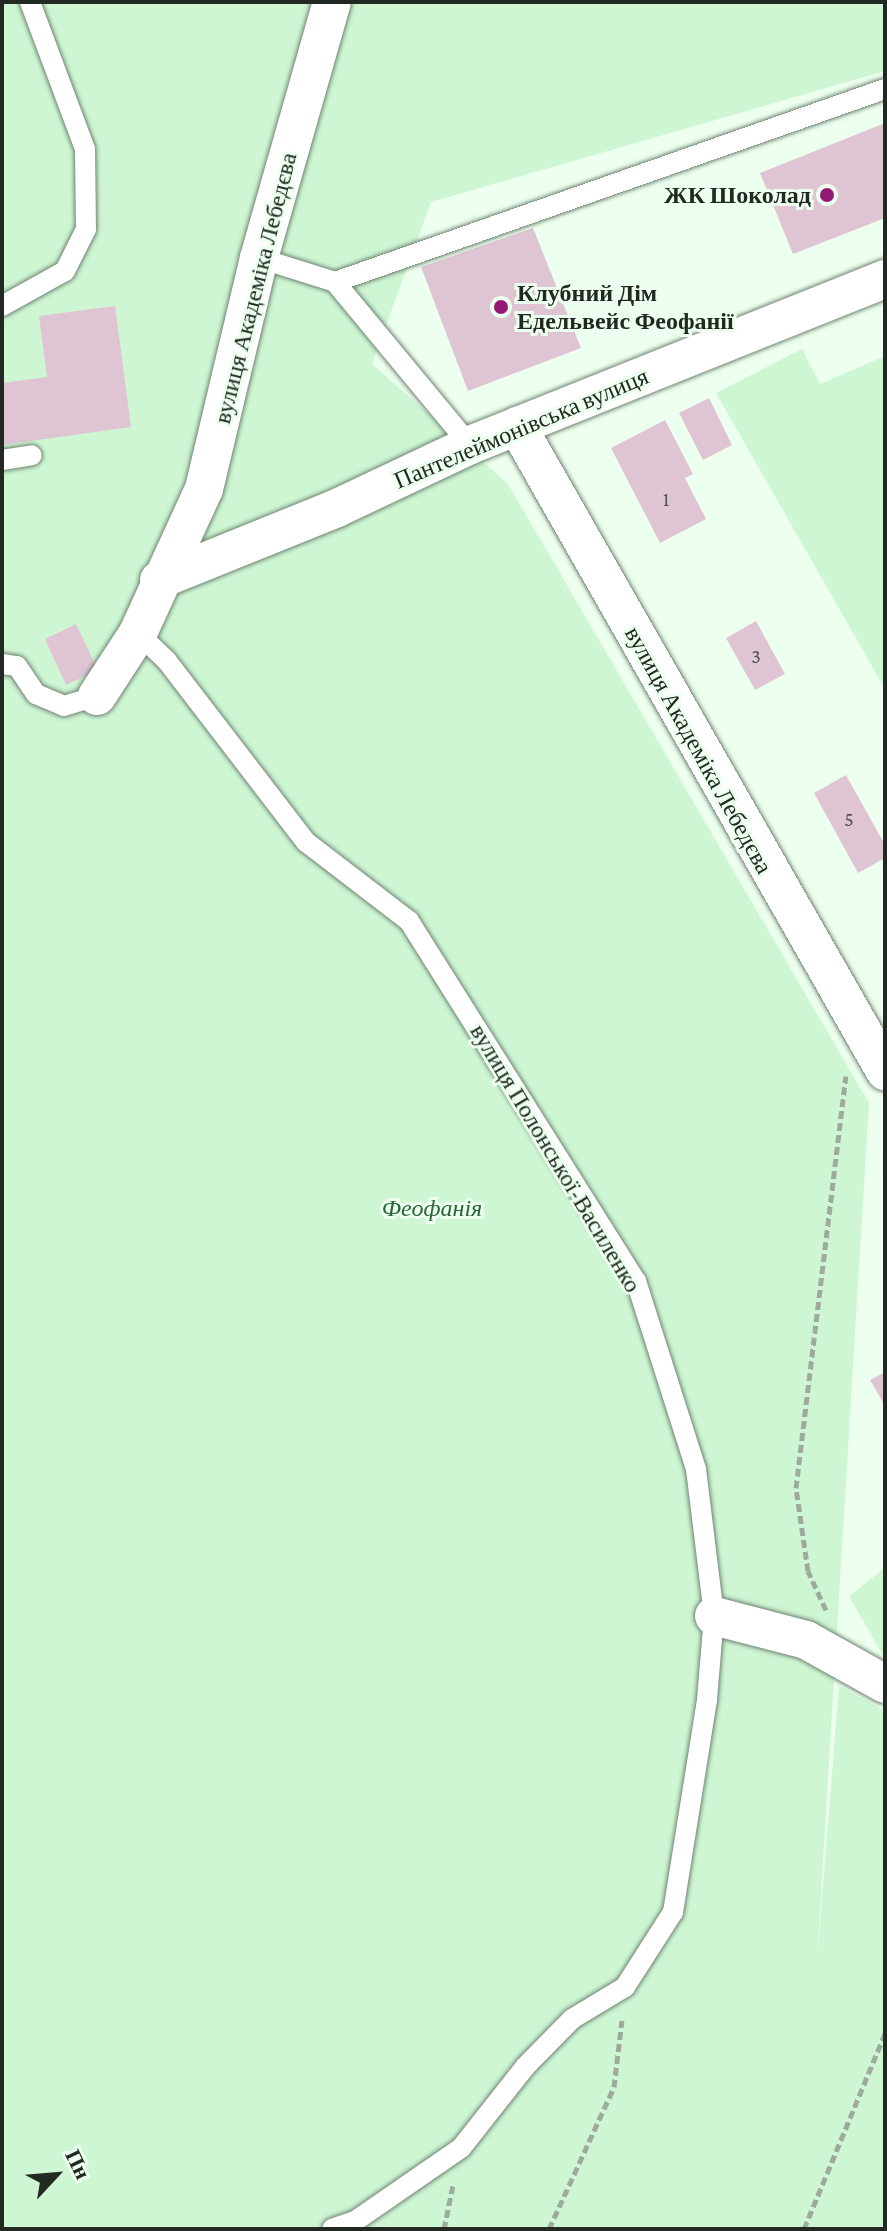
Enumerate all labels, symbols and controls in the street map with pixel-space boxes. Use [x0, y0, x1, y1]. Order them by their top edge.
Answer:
street label: вулиця Академіка Лебедєва [207, 150, 303, 426]
place label: ЖК Шоколад [664, 181, 811, 209]
marker: ЖК Шоколад [818, 186, 836, 204]
place label: Клубний Дім Едельвейс Феофанії [517, 279, 734, 335]
marker: Клубний Дім Едельвейс Феофанії [492, 298, 510, 316]
street label: Пантелеймонівська вулиця [389, 361, 653, 495]
house number: 1 [663, 487, 669, 511]
street label: вулиця Академіка Лебедєва [619, 621, 779, 879]
house number: 3 [751, 644, 761, 668]
house number: 5 [844, 807, 854, 831]
street label: вулиця Полонської-Василенко [464, 1019, 648, 1297]
park label: Феофанія [382, 1194, 482, 1222]
north arrow [16, 2135, 96, 2215]
text: Пн [60, 2145, 96, 2183]

